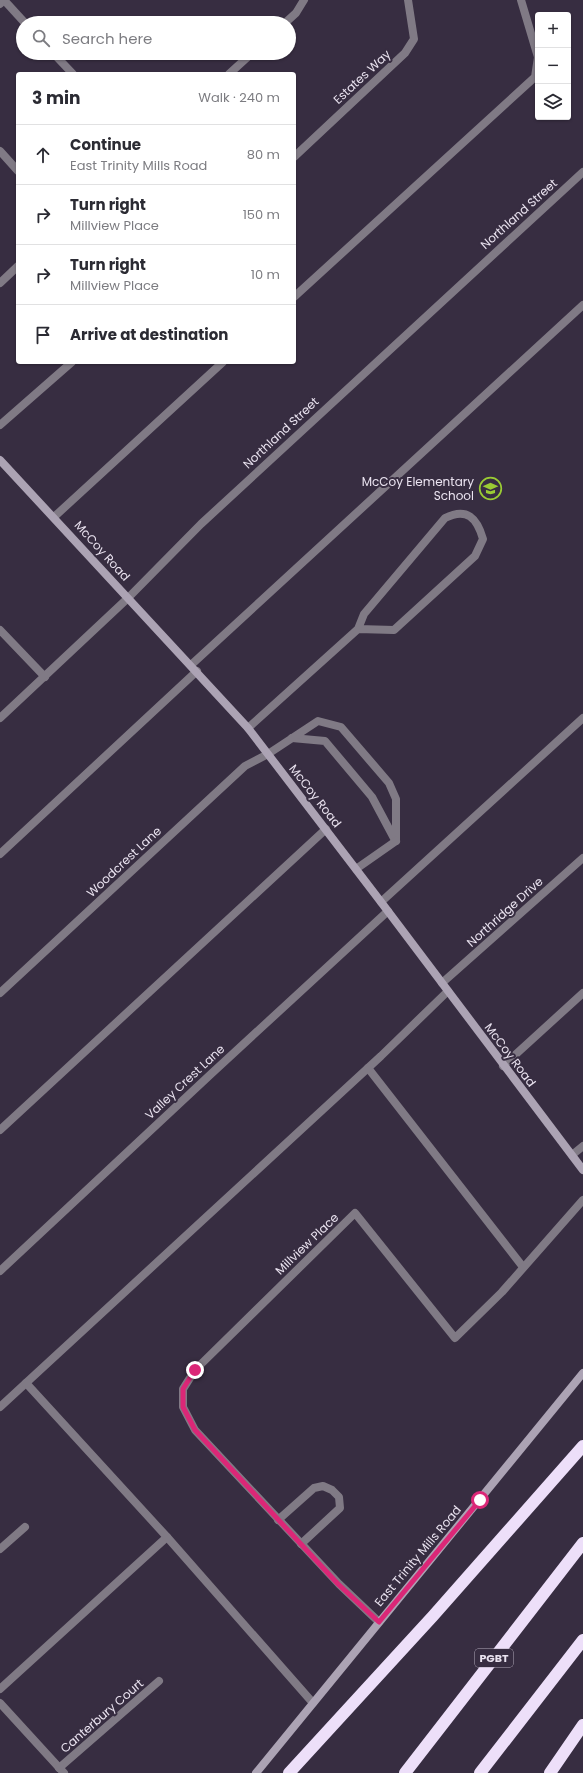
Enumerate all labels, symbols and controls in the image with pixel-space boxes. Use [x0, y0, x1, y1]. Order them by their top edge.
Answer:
map controls [535, 12, 571, 120]
button: + [535, 12, 571, 48]
search box [16, 16, 296, 60]
icon: search [30, 27, 52, 49]
text: Search here [62, 28, 152, 49]
street label: Estates Way [329, 45, 394, 108]
button: − [535, 48, 571, 84]
button: layers [535, 84, 571, 120]
text: 3 min [32, 86, 80, 110]
text: Walk · 240 m [198, 88, 280, 107]
text: Continue [70, 134, 141, 155]
icon: ahead [32, 144, 54, 166]
text: 80 m [247, 145, 280, 164]
text: East Trinity Mills Road [70, 156, 207, 175]
street label: Northland Street [477, 175, 561, 253]
text: Turn right [70, 194, 146, 215]
icon: right [32, 204, 54, 226]
text: 150 m [243, 205, 280, 224]
text: Millview Place [70, 216, 159, 235]
text: Turn right [70, 254, 146, 275]
icon: right [32, 264, 54, 286]
text: 10 m [251, 265, 280, 284]
text: Millview Place [70, 276, 159, 295]
icon: arrive [32, 324, 54, 346]
text: Arrive at destination [70, 324, 228, 345]
street label: Northland Street [239, 393, 322, 472]
place label: McCoy Elementary School [362, 473, 474, 504]
school or university icon: McCoy Elementary School [477, 476, 503, 502]
street label: McCoy Road [71, 517, 134, 584]
street label: McCoy Road [285, 761, 345, 831]
street label: Woodcrest Lane [83, 822, 165, 901]
street label: Northridge Drive [463, 873, 546, 950]
street label: McCoy Road [481, 1019, 540, 1090]
street label: Valley Crest Lane [141, 1040, 228, 1123]
street label: Millview Place [271, 1209, 342, 1278]
route end [186, 1361, 204, 1379]
route start [471, 1491, 489, 1509]
street label: East Trinity Mills Road [370, 1502, 465, 1610]
road number: PGBT [475, 1649, 513, 1667]
street label: Canterbury Court [56, 1675, 147, 1756]

